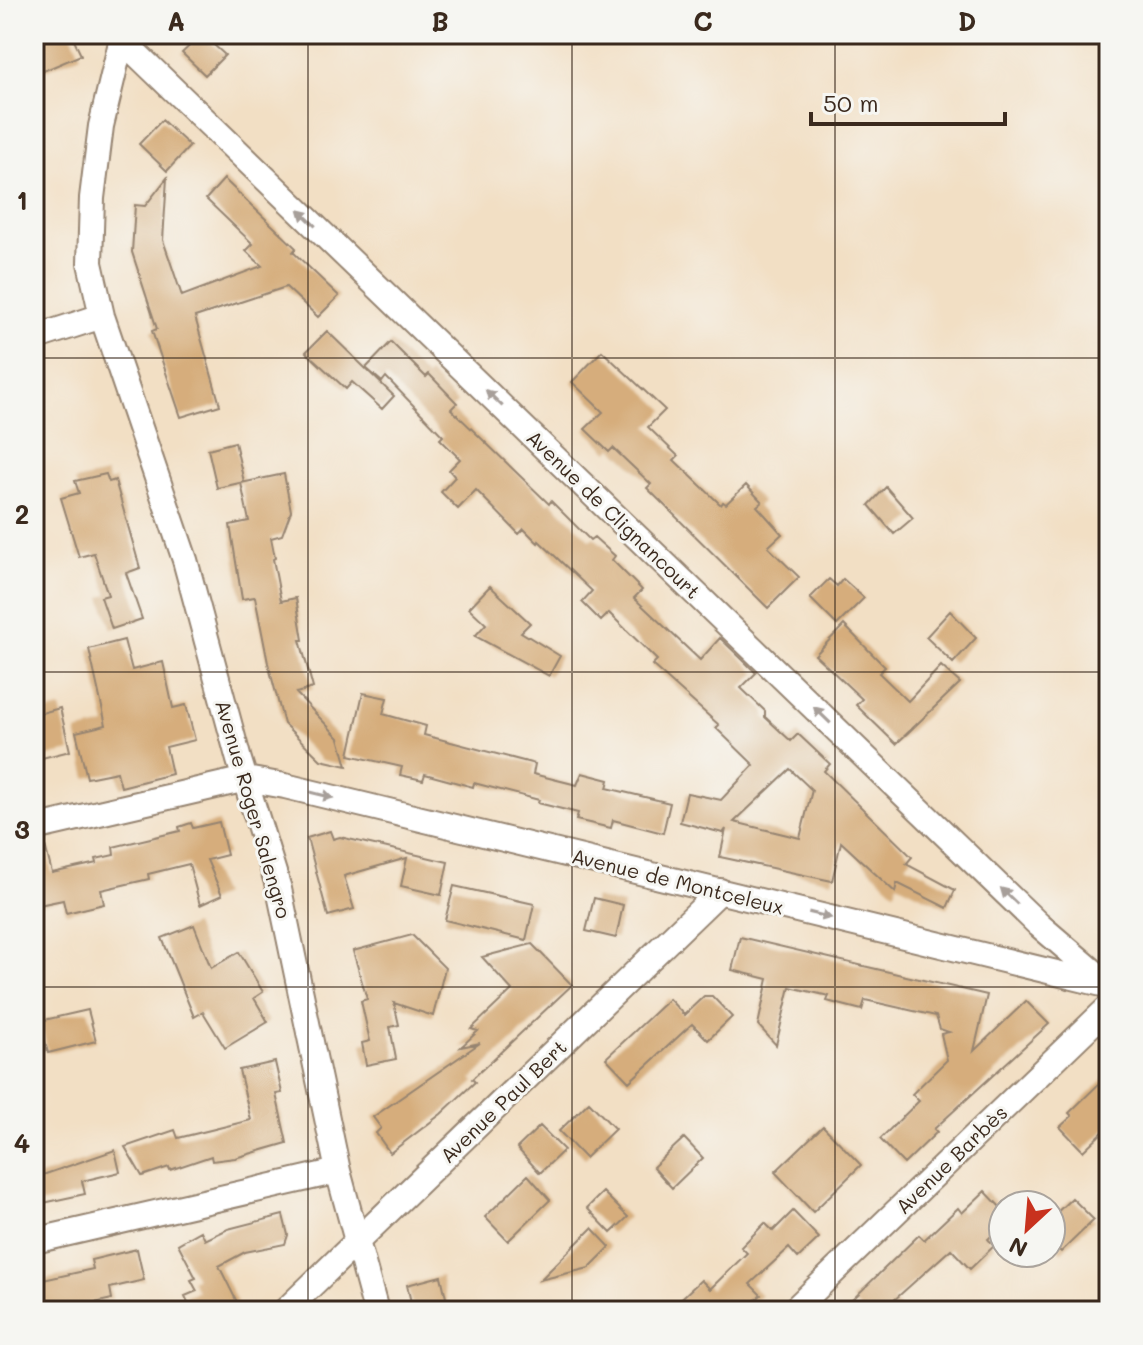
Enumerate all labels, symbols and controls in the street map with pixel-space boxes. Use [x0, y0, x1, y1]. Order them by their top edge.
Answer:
text: A [167, 4, 185, 38]
text: B [431, 4, 449, 38]
text: C [693, 4, 713, 38]
text: D [958, 4, 976, 38]
scale bar [811, 76, 1005, 126]
text: 50 m [823, 87, 879, 118]
text: 1 [16, 183, 28, 217]
one-way arrow [298, 209, 317, 228]
one-way arrow [485, 390, 504, 408]
street label: Avenue de Clignancourt [521, 424, 707, 604]
text: 2 [15, 497, 29, 531]
street label: Avenue Roger Salengro [210, 697, 298, 922]
one-way arrow [813, 706, 832, 724]
one-way arrow [310, 790, 335, 802]
text: 3 [14, 812, 30, 846]
street label: Avenue de Montceleux [569, 842, 787, 920]
one-way arrow [1000, 887, 1019, 906]
one-way arrow [808, 910, 833, 922]
street label: Avenue Paul Bert [434, 1034, 572, 1168]
street label: Avenue Barbès [890, 1099, 1012, 1219]
text: 4 [14, 1126, 30, 1160]
north arrow [987, 1189, 1067, 1269]
text: N [1004, 1231, 1032, 1264]

